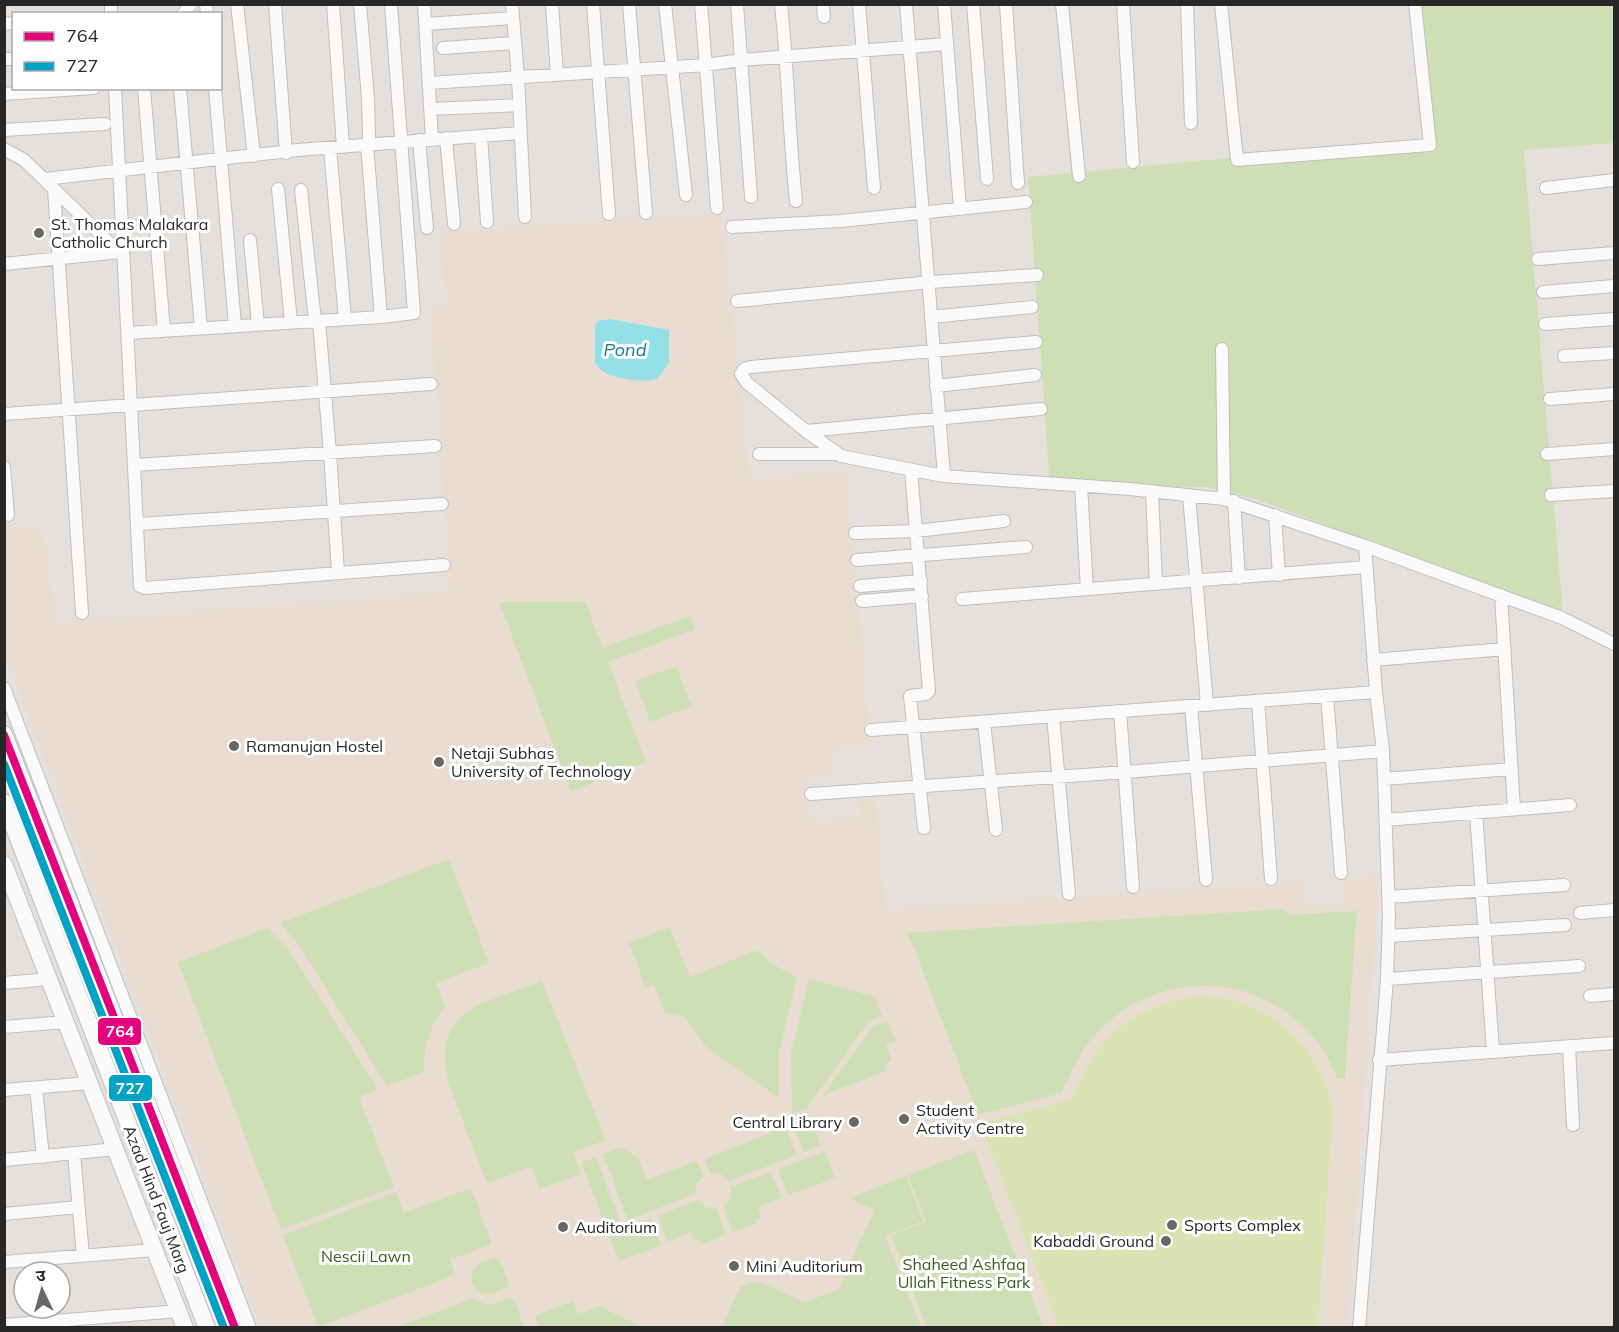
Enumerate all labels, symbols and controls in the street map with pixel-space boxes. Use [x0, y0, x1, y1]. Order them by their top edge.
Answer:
legend [12, 12, 222, 90]
text: 764 [66, 24, 99, 47]
text: 727 [66, 54, 98, 77]
place label: St. Thomas Malakara Catholic Church [51, 214, 208, 252]
marker: St. Thomas Malakara Catholic Church [32, 226, 46, 240]
water label: Pond [604, 338, 647, 361]
place label: Ramanujan Hostel [246, 736, 383, 756]
marker: Ramanujan Hostel [227, 739, 241, 753]
place label: Netaji Subhas University of Technology [451, 743, 632, 781]
marker: Netaji Subhas University of Technology [432, 755, 446, 769]
line badge: 764 [97, 1017, 142, 1046]
text: 764 [106, 1021, 135, 1041]
line badge: 727 [108, 1074, 153, 1102]
text: 727 [116, 1078, 144, 1098]
place label: Student Activity Centre [916, 1100, 1024, 1138]
place label: Central Library [732, 1112, 842, 1132]
marker: Student Activity Centre [897, 1112, 911, 1126]
marker: Central Library [847, 1115, 861, 1129]
street label: Azad Hind Fauj Marg [120, 1122, 194, 1276]
place label: Sports Complex [1184, 1215, 1301, 1235]
place label: Auditorium [575, 1217, 657, 1237]
marker: Sports Complex [1165, 1218, 1179, 1232]
marker: Auditorium [556, 1220, 570, 1234]
place label: Kabaddi Ground [1033, 1231, 1154, 1251]
marker: Kabaddi Ground [1159, 1234, 1173, 1248]
park label: Nescii Lawn [321, 1246, 411, 1266]
park label: Shaheed Ashfaq Ullah Fitness Park [898, 1254, 1031, 1292]
place label: Mini Auditorium [746, 1256, 863, 1276]
marker: Mini Auditorium [727, 1259, 741, 1273]
north arrow [12, 1260, 72, 1320]
text: उ [35, 1265, 47, 1285]

